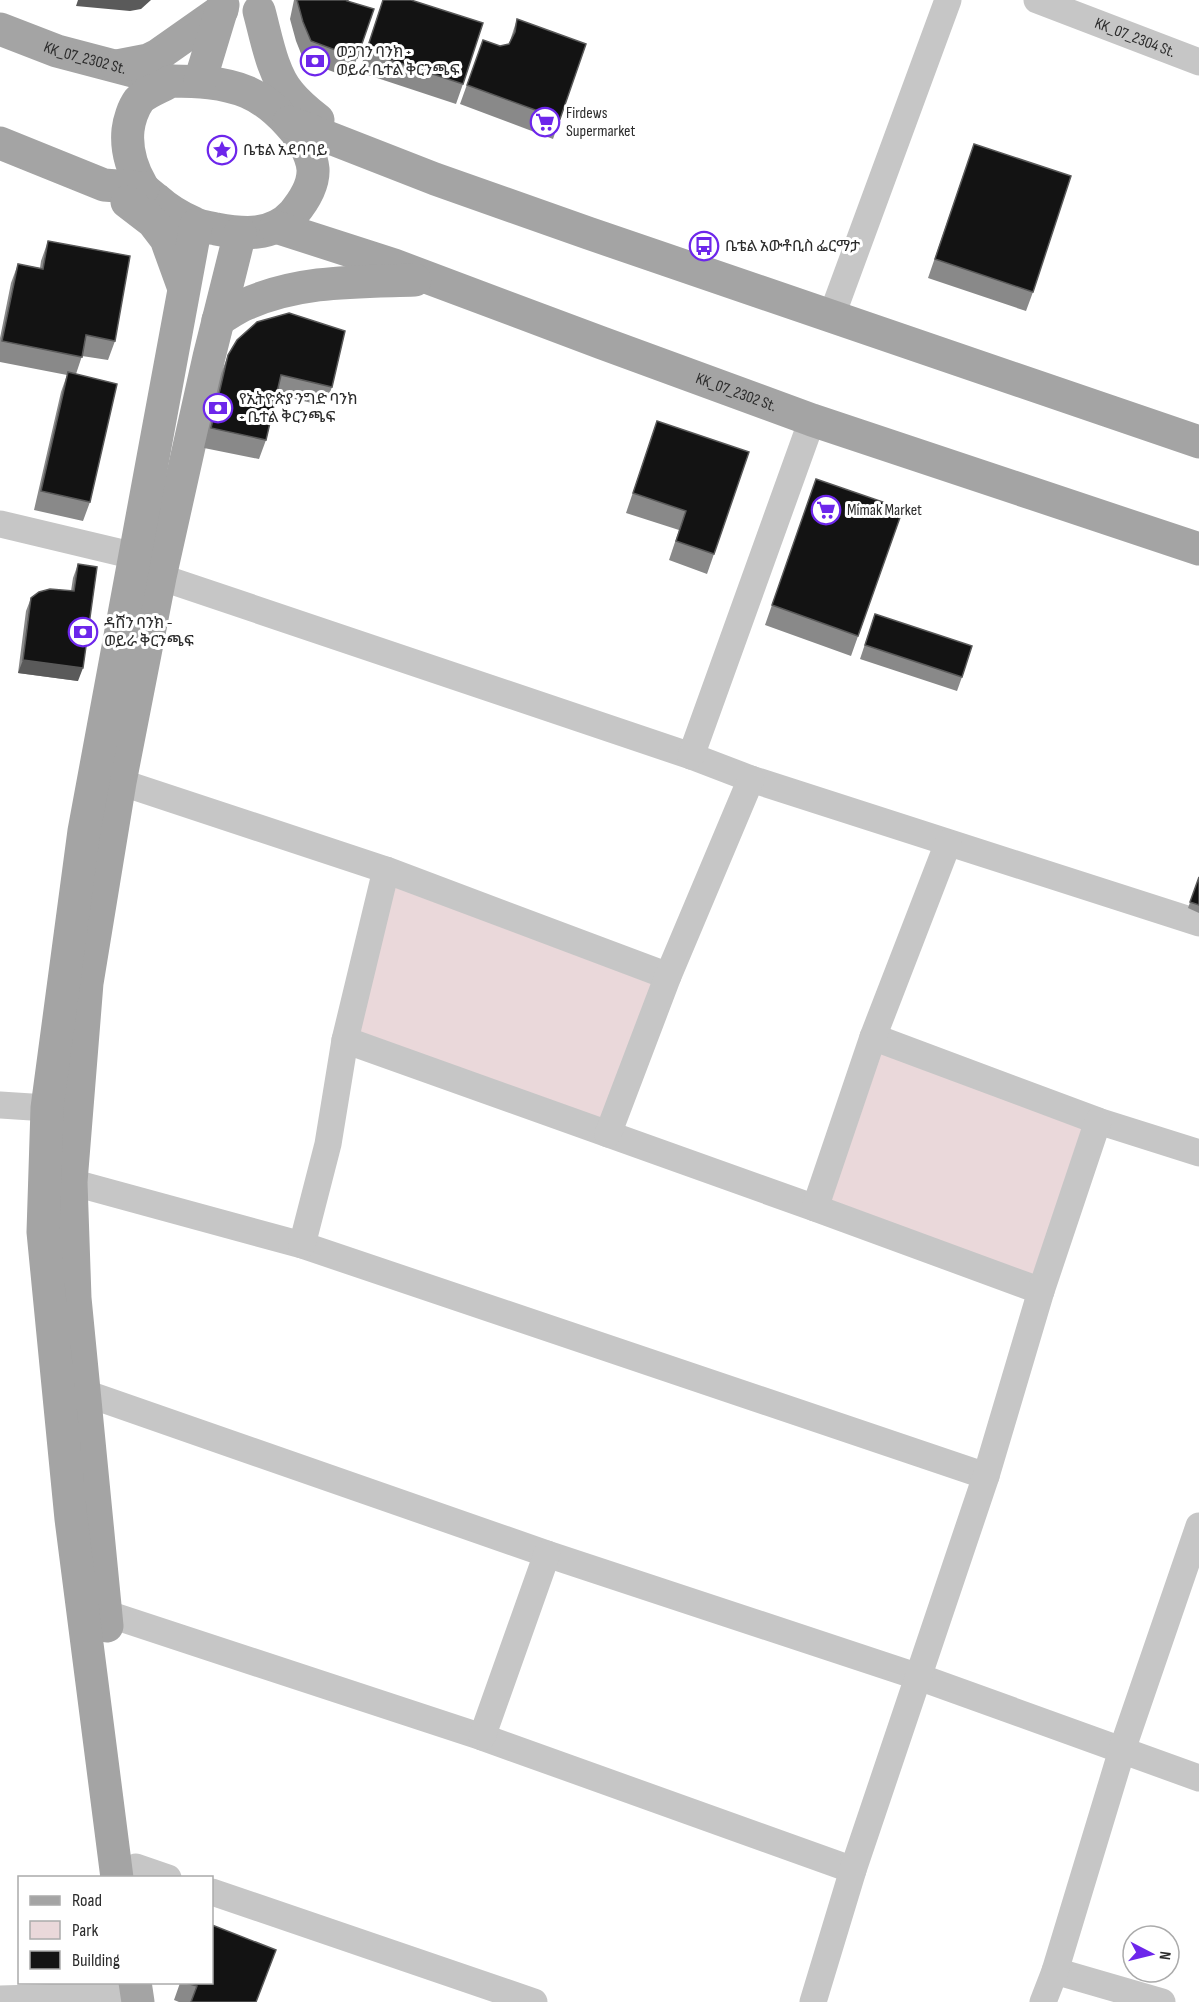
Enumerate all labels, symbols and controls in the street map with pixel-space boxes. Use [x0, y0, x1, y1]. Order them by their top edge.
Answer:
street label: KK_07_2304 St. [1092, 14, 1178, 62]
street label: KK_07_2302 St. [41, 37, 128, 78]
place label: ወጋገን ባንክ - ወይራ ቤተል ቅርንጫፍ [336, 43, 460, 80]
bank icon: ወጋገን ባንክ - ወይራ ቤተል ቅርንጫፍ [299, 45, 331, 77]
place label: Firdews Supermarket [566, 104, 635, 141]
supermarket icon: Firdews Supermarket [529, 106, 561, 138]
place icon: ቤቴል አደባባይ [206, 134, 238, 166]
place label: ቤቴል አደባባይ [243, 141, 327, 160]
bus stop icon: ቤቴል አውቶቢስ ፌርማታ [688, 230, 720, 262]
place label: ቤቴል አውቶቢስ ፌርማታ [725, 237, 860, 256]
street label: KK_07_2302 St. [693, 369, 779, 416]
place label: የኢትዮጵያ ንግድ ባንክ - ቤተል ቅርንጫፍ [239, 390, 358, 427]
bank icon: የኢትዮጵያ ንግድ ባንክ - ቤተል ቅርንጫፍ [202, 392, 234, 424]
supermarket icon: Mimak Market [810, 494, 842, 526]
place label: Mimak Market [847, 501, 922, 520]
place label: ዳሸን ባንክ - ወይራ ቅርንጫፍ [104, 614, 194, 651]
bank icon: ዳሸን ባንክ - ወይራ ቅርንጫፍ [67, 616, 99, 648]
legend [18, 1876, 213, 1984]
text: Road [72, 1890, 102, 1911]
text: Park [72, 1920, 98, 1941]
north arrow [1121, 1924, 1181, 1984]
text: Building [72, 1950, 120, 1971]
text: N [1154, 1950, 1174, 1961]

